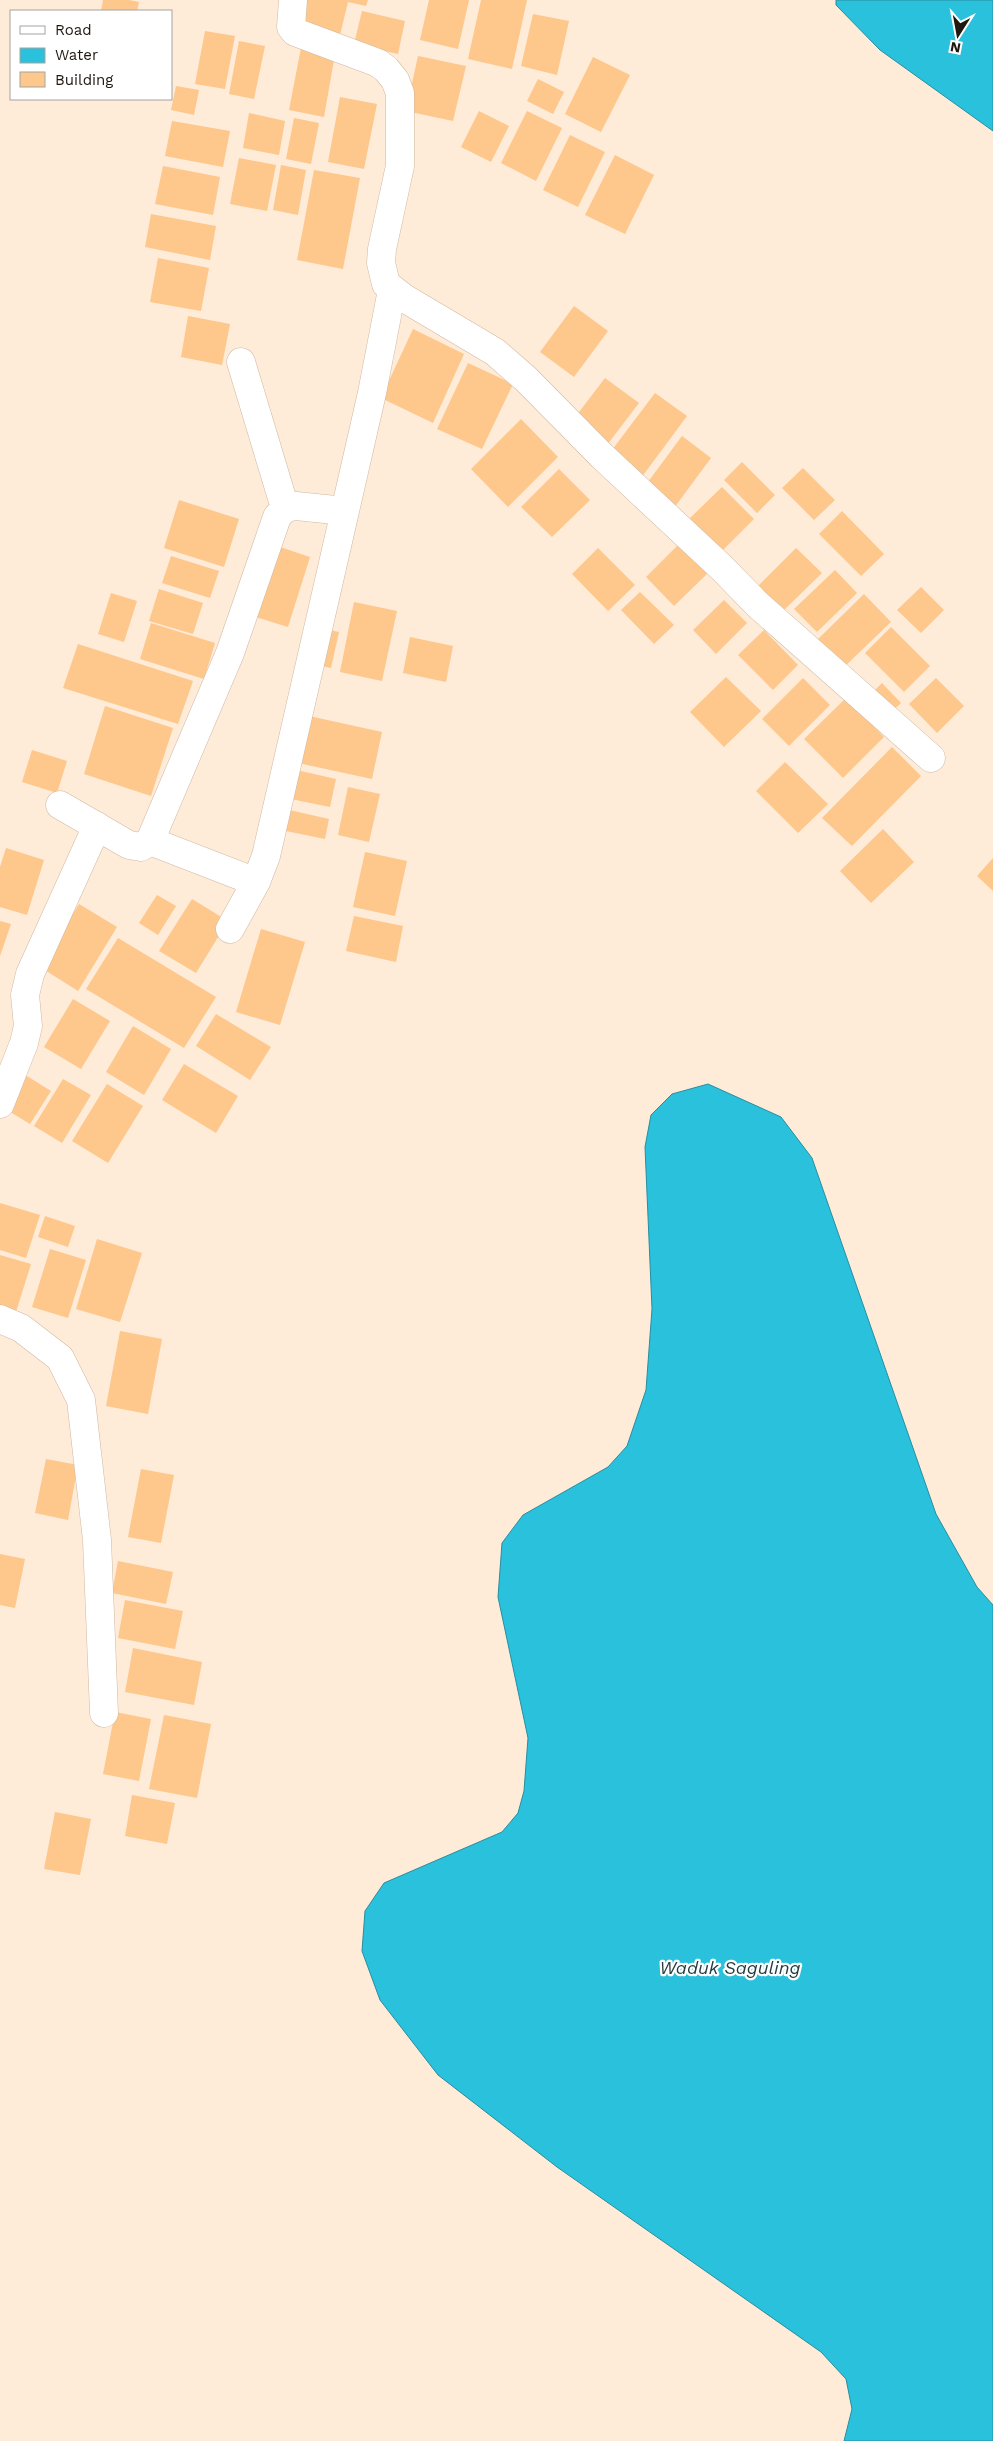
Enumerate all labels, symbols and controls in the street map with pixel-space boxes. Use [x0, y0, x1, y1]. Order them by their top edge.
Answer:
legend [10, 10, 172, 100]
north arrow [933, 10, 983, 60]
text: Road [55, 21, 92, 39]
text: N [949, 39, 962, 57]
text: Water [55, 46, 98, 64]
text: Building [55, 71, 113, 89]
water label: Waduk Saguling [659, 1957, 801, 1978]

